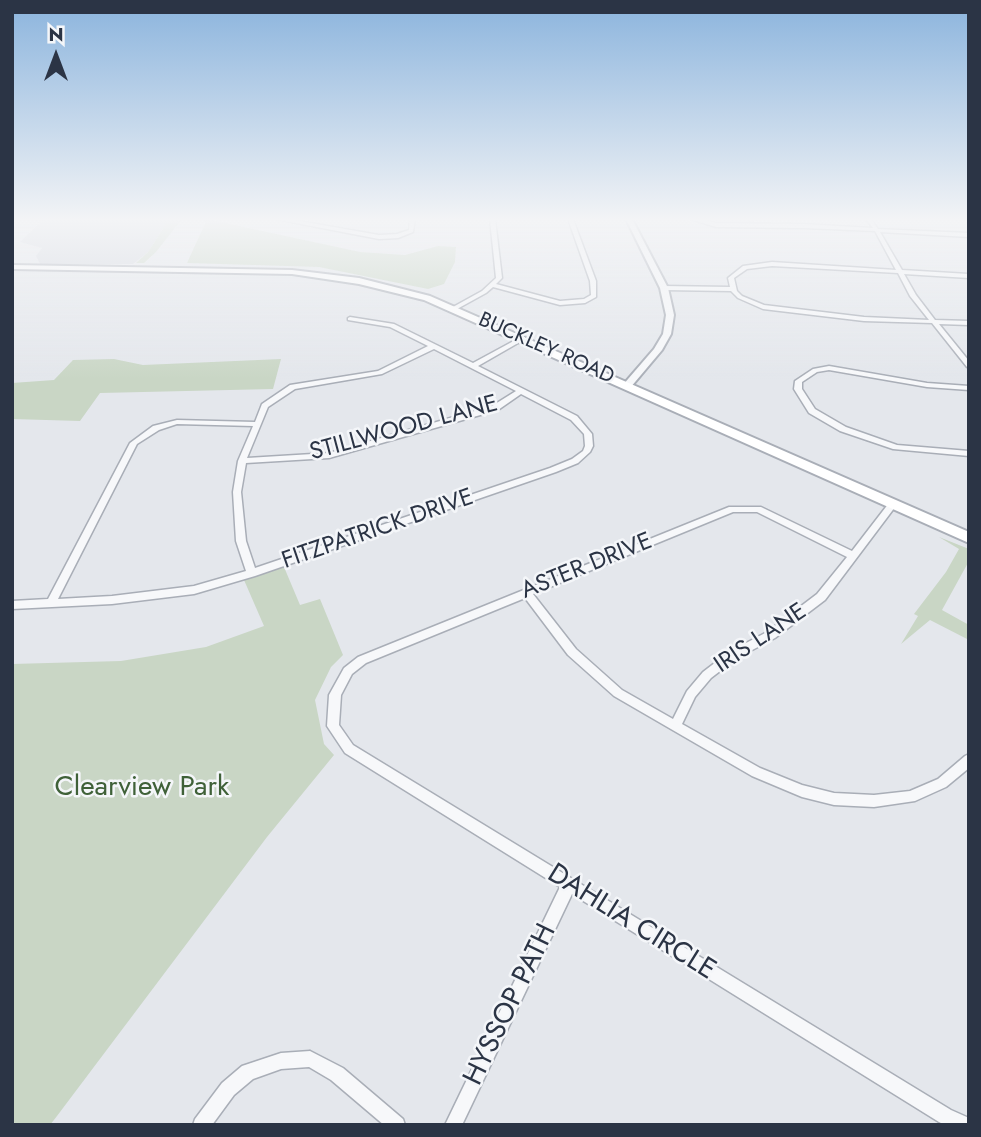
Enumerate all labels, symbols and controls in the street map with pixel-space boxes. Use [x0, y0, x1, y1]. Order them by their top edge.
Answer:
north arrow [21, 21, 91, 91]
text: N [48, 21, 64, 48]
street label: BUCKLEY ROAD [474, 308, 618, 390]
street label: STILLWOOD LANE [307, 390, 501, 468]
street label: FITZPATRICK DRIVE [278, 484, 478, 576]
street label: ASTER DRIVE [517, 528, 657, 606]
street label: IRIS LANE [710, 598, 812, 680]
park label: Clearview Park [55, 771, 229, 805]
street label: DAHLIA CIRCLE [541, 858, 721, 988]
street label: HYSSOP PATH [457, 919, 565, 1091]

